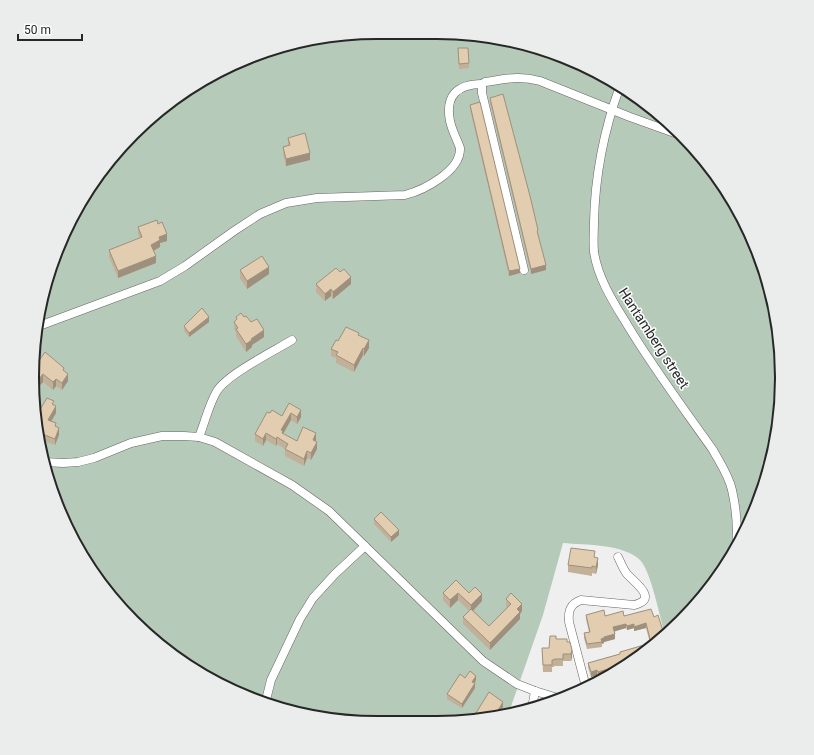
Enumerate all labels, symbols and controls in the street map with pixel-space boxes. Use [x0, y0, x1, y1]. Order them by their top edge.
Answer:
scale bar [18, 16, 82, 42]
text: 50 m [24, 23, 51, 37]
street label: Hantamberg street [615, 285, 693, 392]

